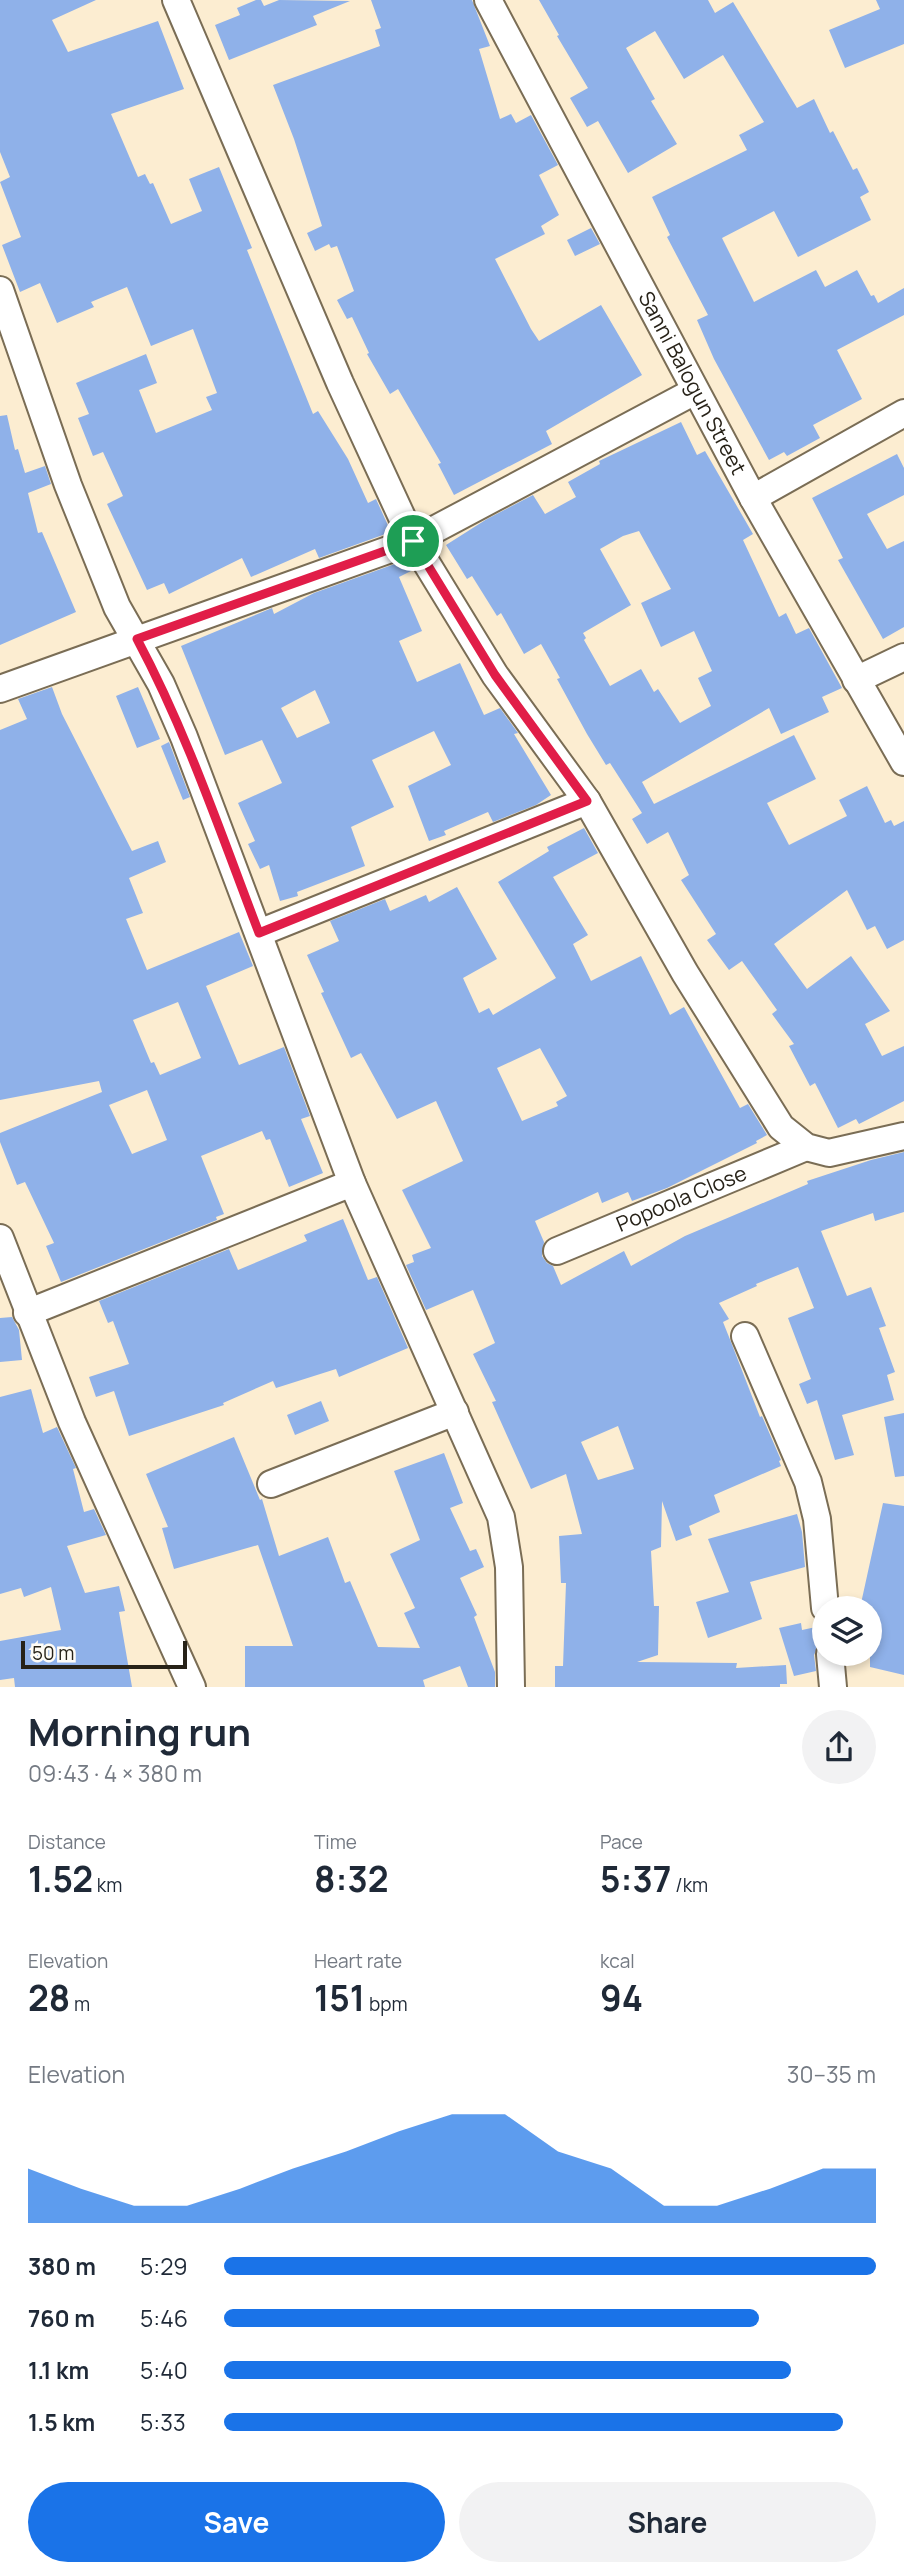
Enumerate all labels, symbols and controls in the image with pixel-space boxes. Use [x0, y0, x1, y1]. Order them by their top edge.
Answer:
street label: Sanni Balogun Street [633, 286, 753, 479]
pin [383, 511, 443, 571]
icon: arrive [394, 522, 432, 560]
street label: Popoola Close [612, 1158, 751, 1238]
map controls [812, 1596, 882, 1666]
button: layers [812, 1596, 882, 1666]
scale bar [21, 1638, 187, 1670]
text: 50 m [32, 1640, 74, 1666]
text: Morning run [28, 1705, 251, 1757]
button: share [802, 1710, 876, 1784]
text: 09:43 · 4 × 380 m [28, 1757, 202, 1789]
text: Distance [28, 1829, 106, 1855]
text: Time [314, 1829, 357, 1855]
text: Pace [600, 1829, 643, 1855]
text: 1.52 [28, 1855, 93, 1903]
text: 8:32 [314, 1855, 389, 1903]
text: 5:37 [600, 1855, 672, 1903]
text: km [93, 1872, 122, 1898]
text: /km [672, 1872, 708, 1898]
text: Elevation [28, 1948, 108, 1974]
text: Heart rate [314, 1948, 402, 1974]
text: kcal [600, 1948, 635, 1974]
text: 28 [28, 1974, 70, 2022]
text: 151 [314, 1974, 365, 2022]
text: 94 [600, 1974, 643, 2022]
text: m [70, 1991, 90, 2017]
text: bpm [365, 1991, 408, 2017]
text: Elevation [28, 2058, 125, 2090]
text: 30–35 m [787, 2058, 876, 2090]
text: 380 m [28, 2250, 96, 2282]
text: 5:29 [140, 2250, 188, 2282]
text: 760 m [28, 2302, 95, 2334]
text: 5:46 [140, 2302, 188, 2334]
text: 1.1 km [28, 2354, 89, 2386]
text: 5:40 [140, 2354, 188, 2386]
text: 1.5 km [28, 2406, 95, 2438]
text: 5:33 [140, 2406, 186, 2438]
button: Save [28, 2482, 445, 2562]
button: Share [459, 2482, 876, 2562]

